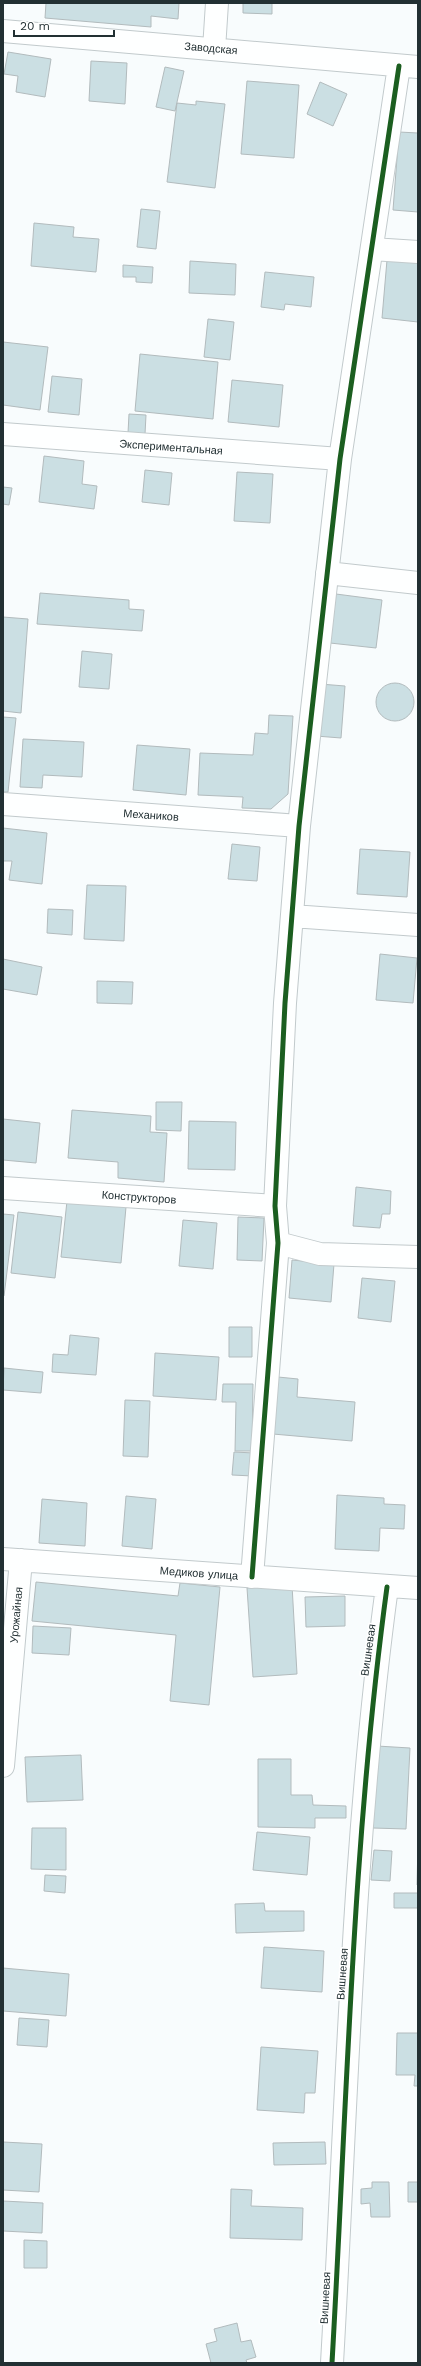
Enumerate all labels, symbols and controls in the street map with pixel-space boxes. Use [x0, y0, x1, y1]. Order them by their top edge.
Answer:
scale bar [14, 12, 114, 38]
text: 20 m [20, 19, 50, 33]
street label: Заводская [184, 40, 238, 57]
street label: Экспериментальная [119, 437, 223, 458]
street label: Механиков [123, 807, 179, 824]
street label: Конструкторов [101, 1188, 177, 1207]
street label: Медиков улица [159, 1564, 240, 1583]
street label: Урожайная [8, 1586, 25, 1644]
street label: Вишневая [358, 1623, 379, 1677]
street label: Вишневая [334, 1947, 351, 2001]
street label: Вишневая [318, 2272, 333, 2324]

